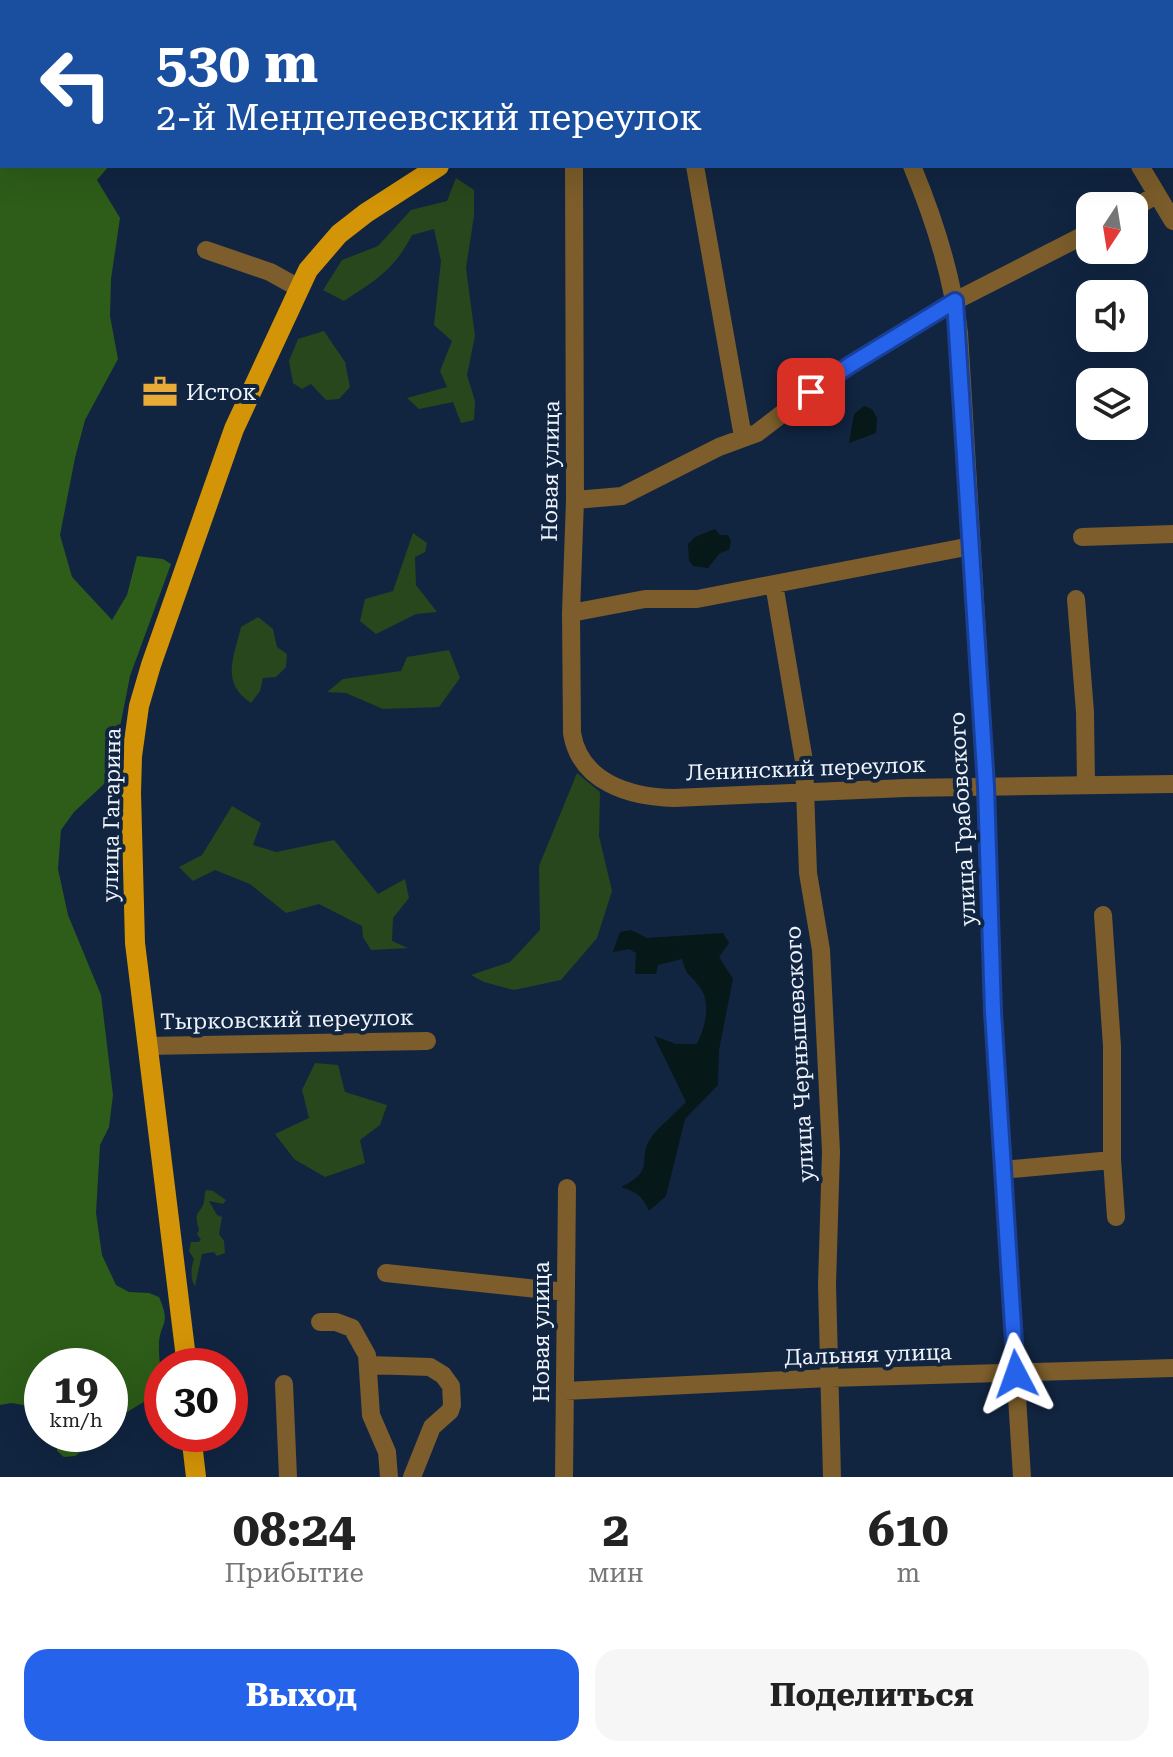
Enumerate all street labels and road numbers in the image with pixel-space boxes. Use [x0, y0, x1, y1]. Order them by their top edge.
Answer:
street label: Новая улица [537, 400, 564, 542]
street label: улица Грабовского [944, 711, 981, 927]
street label: улица Гагарина [97, 728, 126, 902]
street label: Ленинский переулок [686, 752, 927, 785]
street label: улица Чернышевского [780, 925, 819, 1183]
street label: Тырковский переулок [160, 1005, 414, 1034]
street label: Новая улица [529, 1261, 554, 1403]
street label: Дальняя улица [784, 1339, 952, 1370]

